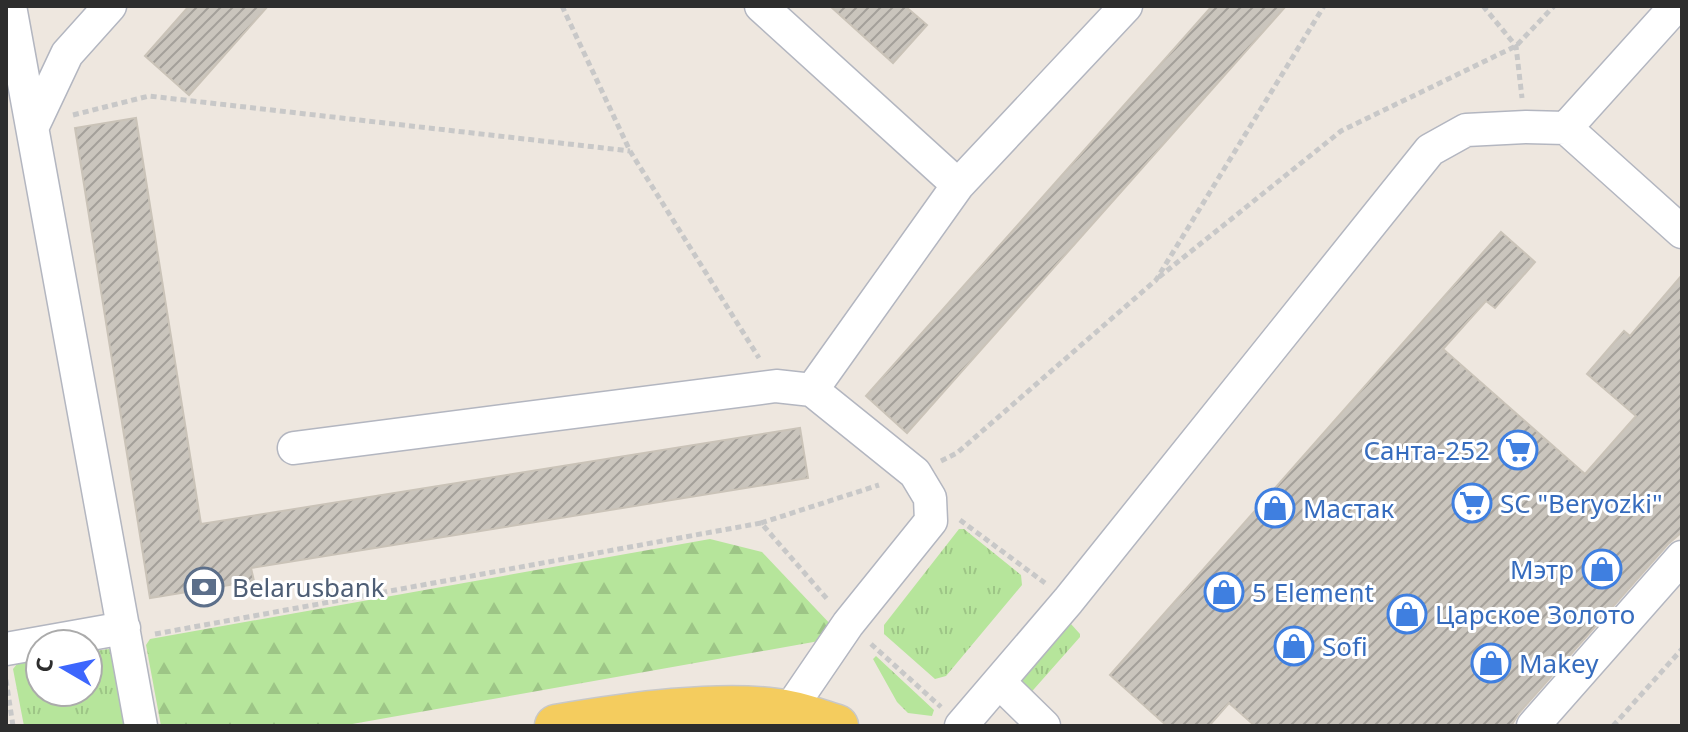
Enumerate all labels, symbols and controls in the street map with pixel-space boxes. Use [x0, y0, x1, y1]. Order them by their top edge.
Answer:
supermarket icon: Санта-252 [1497, 429, 1539, 471]
place label: Санта-252 [1363, 432, 1490, 468]
supermarket icon: SC "Beryozki" [1451, 482, 1493, 524]
place label: SC "Beryozki" [1500, 485, 1663, 521]
shop icon: Мастак [1254, 487, 1296, 529]
place label: Мастак [1303, 490, 1394, 526]
shop icon: Мэтр [1581, 548, 1623, 590]
place label: Мэтр [1510, 551, 1574, 587]
bank icon: Belarusbank [183, 566, 225, 608]
place label: Belarusbank [232, 569, 385, 605]
shop icon: 5 Element [1203, 571, 1245, 613]
place label: 5 Element [1252, 574, 1374, 610]
shop icon: Царское Золото [1386, 593, 1428, 635]
place label: Царское Золото [1435, 596, 1635, 632]
shop icon: Sofi [1273, 625, 1315, 667]
north arrow [24, 628, 104, 708]
place label: Sofi [1322, 628, 1368, 664]
shop icon: Makey [1470, 642, 1512, 684]
place label: Makey [1519, 645, 1599, 681]
text: С [27, 655, 59, 674]

